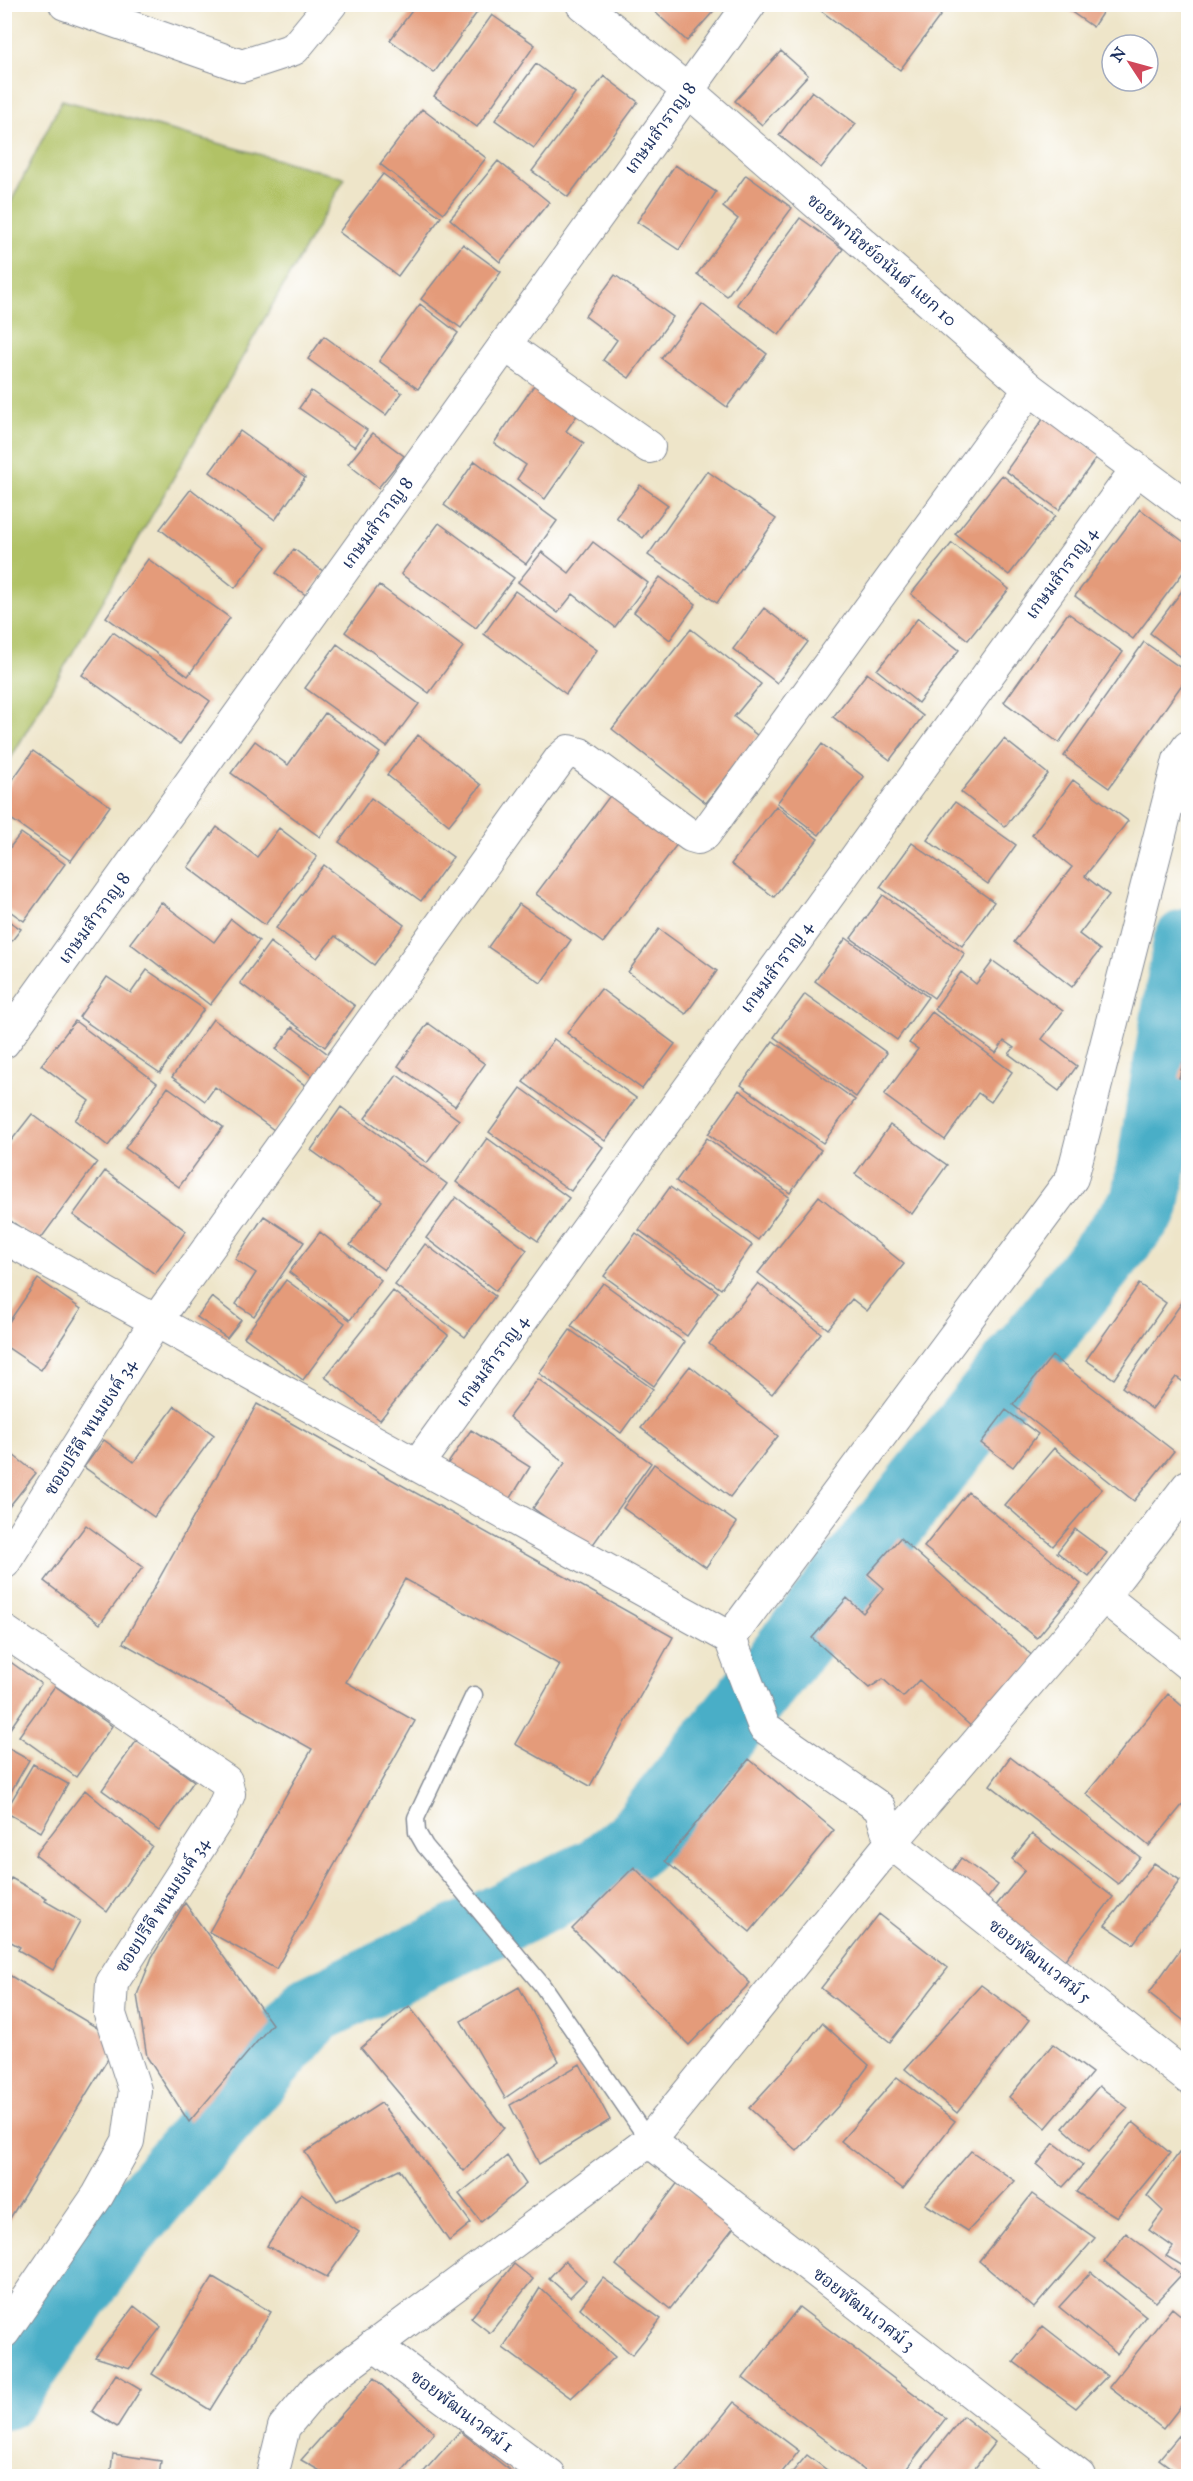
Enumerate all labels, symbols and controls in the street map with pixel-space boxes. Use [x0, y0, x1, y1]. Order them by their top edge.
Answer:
north arrow [1100, 33, 1160, 93]
text: N [1107, 43, 1130, 66]
street label: เกษมสำราญ 8 [619, 78, 701, 178]
street label: ซอยพานิชย์อนันต์ แยก 10 [803, 189, 961, 331]
street label: เกษมสำราญ 8 [336, 473, 418, 573]
street label: เกษมสำราญ 4 [1020, 522, 1102, 623]
street label: เกษมสำราญ 8 [53, 868, 135, 968]
street label: เกษมสำราญ 4 [735, 916, 817, 1017]
street label: เกษมสำราญ 4 [451, 1310, 533, 1411]
street label: ซอยปรีดี พนมยงค์ 34 [39, 1354, 141, 1499]
street label: ซอยปรีดี พนมยงค์ 34 [110, 1832, 214, 1977]
street label: ซอยพัฒนเวศม์ 5 [984, 1914, 1096, 2008]
street label: ซอยพัฒนเวศม์ 3 [809, 2262, 919, 2356]
street label: ซอยพัฒนเวศม์ 1 [406, 2365, 518, 2457]

